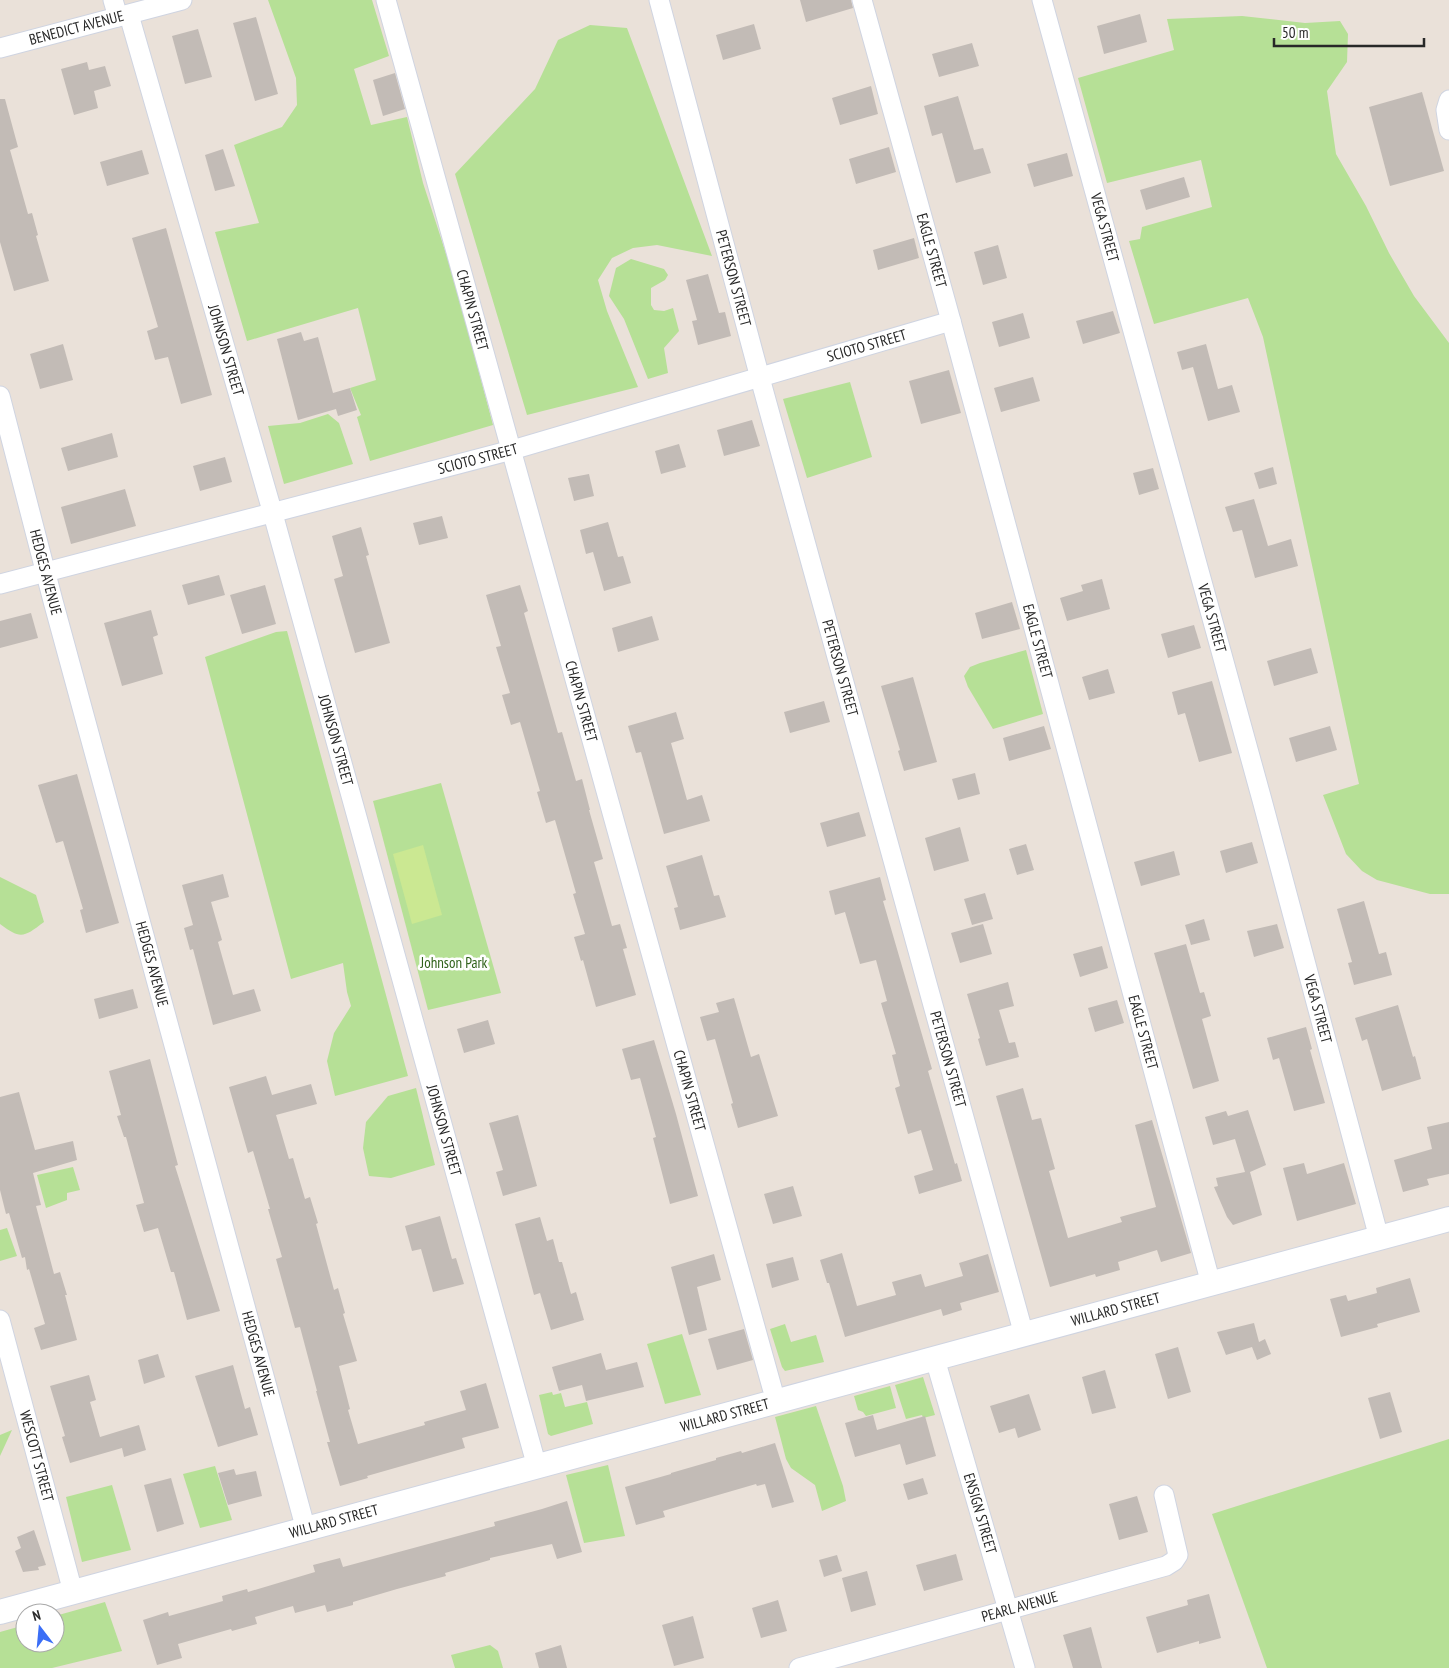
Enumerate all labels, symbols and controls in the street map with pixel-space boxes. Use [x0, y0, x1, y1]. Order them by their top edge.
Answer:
street label: BENEDICT AVENUE [27, 6, 126, 49]
scale bar [1274, 15, 1424, 47]
text: 50 m [1282, 23, 1308, 42]
street label: VEGA STREET [1086, 190, 1124, 264]
street label: EAGLE STREET [913, 211, 951, 290]
street label: PETERSON STREET [712, 228, 756, 329]
street label: CHAPIN STREET [452, 267, 493, 353]
street label: JOHNSON STREET [204, 301, 248, 398]
street label: SCIOTO STREET [825, 325, 909, 366]
street label: SCIOTO STREET [436, 439, 520, 478]
street label: HEDGES AVENUE [26, 527, 66, 617]
street label: VEGA STREET [1194, 580, 1231, 655]
street label: EAGLE STREET [1019, 602, 1057, 681]
street label: PETERSON STREET [818, 617, 863, 719]
street label: CHAPIN STREET [561, 658, 602, 744]
street label: JOHNSON STREET [314, 691, 358, 788]
street label: HEDGES AVENUE [132, 919, 173, 1009]
park label: Johnson Park [420, 953, 488, 972]
street label: VEGA STREET [1300, 971, 1337, 1046]
street label: EAGLE STREET [1124, 993, 1163, 1072]
street label: PETERSON STREET [926, 1009, 971, 1110]
street label: CHAPIN STREET [670, 1048, 710, 1133]
street label: JOHNSON STREET [422, 1082, 466, 1178]
street label: WILLARD STREET [1069, 1288, 1162, 1330]
street label: HEDGES AVENUE [238, 1309, 279, 1398]
street label: WILLARD STREET [678, 1394, 772, 1436]
street label: WESCOTT STREET [16, 1408, 58, 1504]
street label: ENSIGN STREET [960, 1471, 1001, 1556]
street label: WILLARD STREET [287, 1500, 381, 1542]
street label: PEARL AVENUE [979, 1587, 1060, 1626]
north arrow [15, 1603, 65, 1653]
text: N [30, 1606, 43, 1625]

